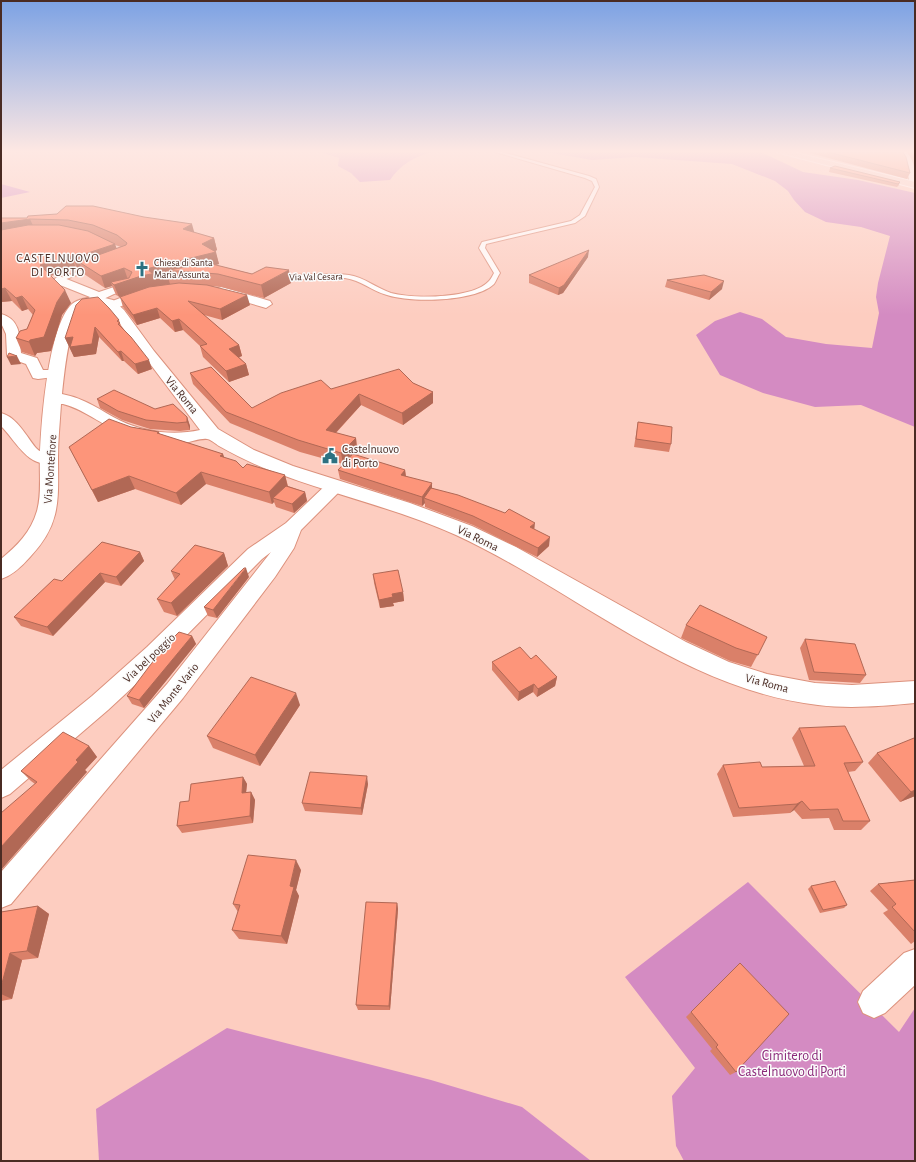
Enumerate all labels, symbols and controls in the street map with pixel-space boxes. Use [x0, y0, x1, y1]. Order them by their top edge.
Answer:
district label: CASTELNUOVO DI PORTO [16, 252, 100, 278]
place label: Chiesa di Santa Maria Assunta [154, 258, 213, 280]
church icon: Chiesa di Santa Maria Assunta [133, 260, 151, 278]
street label: Via Val Cesara [289, 272, 343, 282]
street label: Via Roma [163, 374, 201, 416]
street label: Via Montefiore [42, 434, 58, 504]
place label: Castelnuovo di Porto [342, 443, 399, 469]
public building icon: Castelnuovo di Porto [321, 447, 339, 465]
street label: Via Roma [455, 523, 501, 553]
street label: Via bel poggio [121, 631, 177, 685]
street label: Via Monte Vario [145, 660, 201, 725]
street label: Via Roma [744, 671, 790, 695]
park label: Cimitero di Castelnuovo di Porti [738, 1049, 846, 1079]

